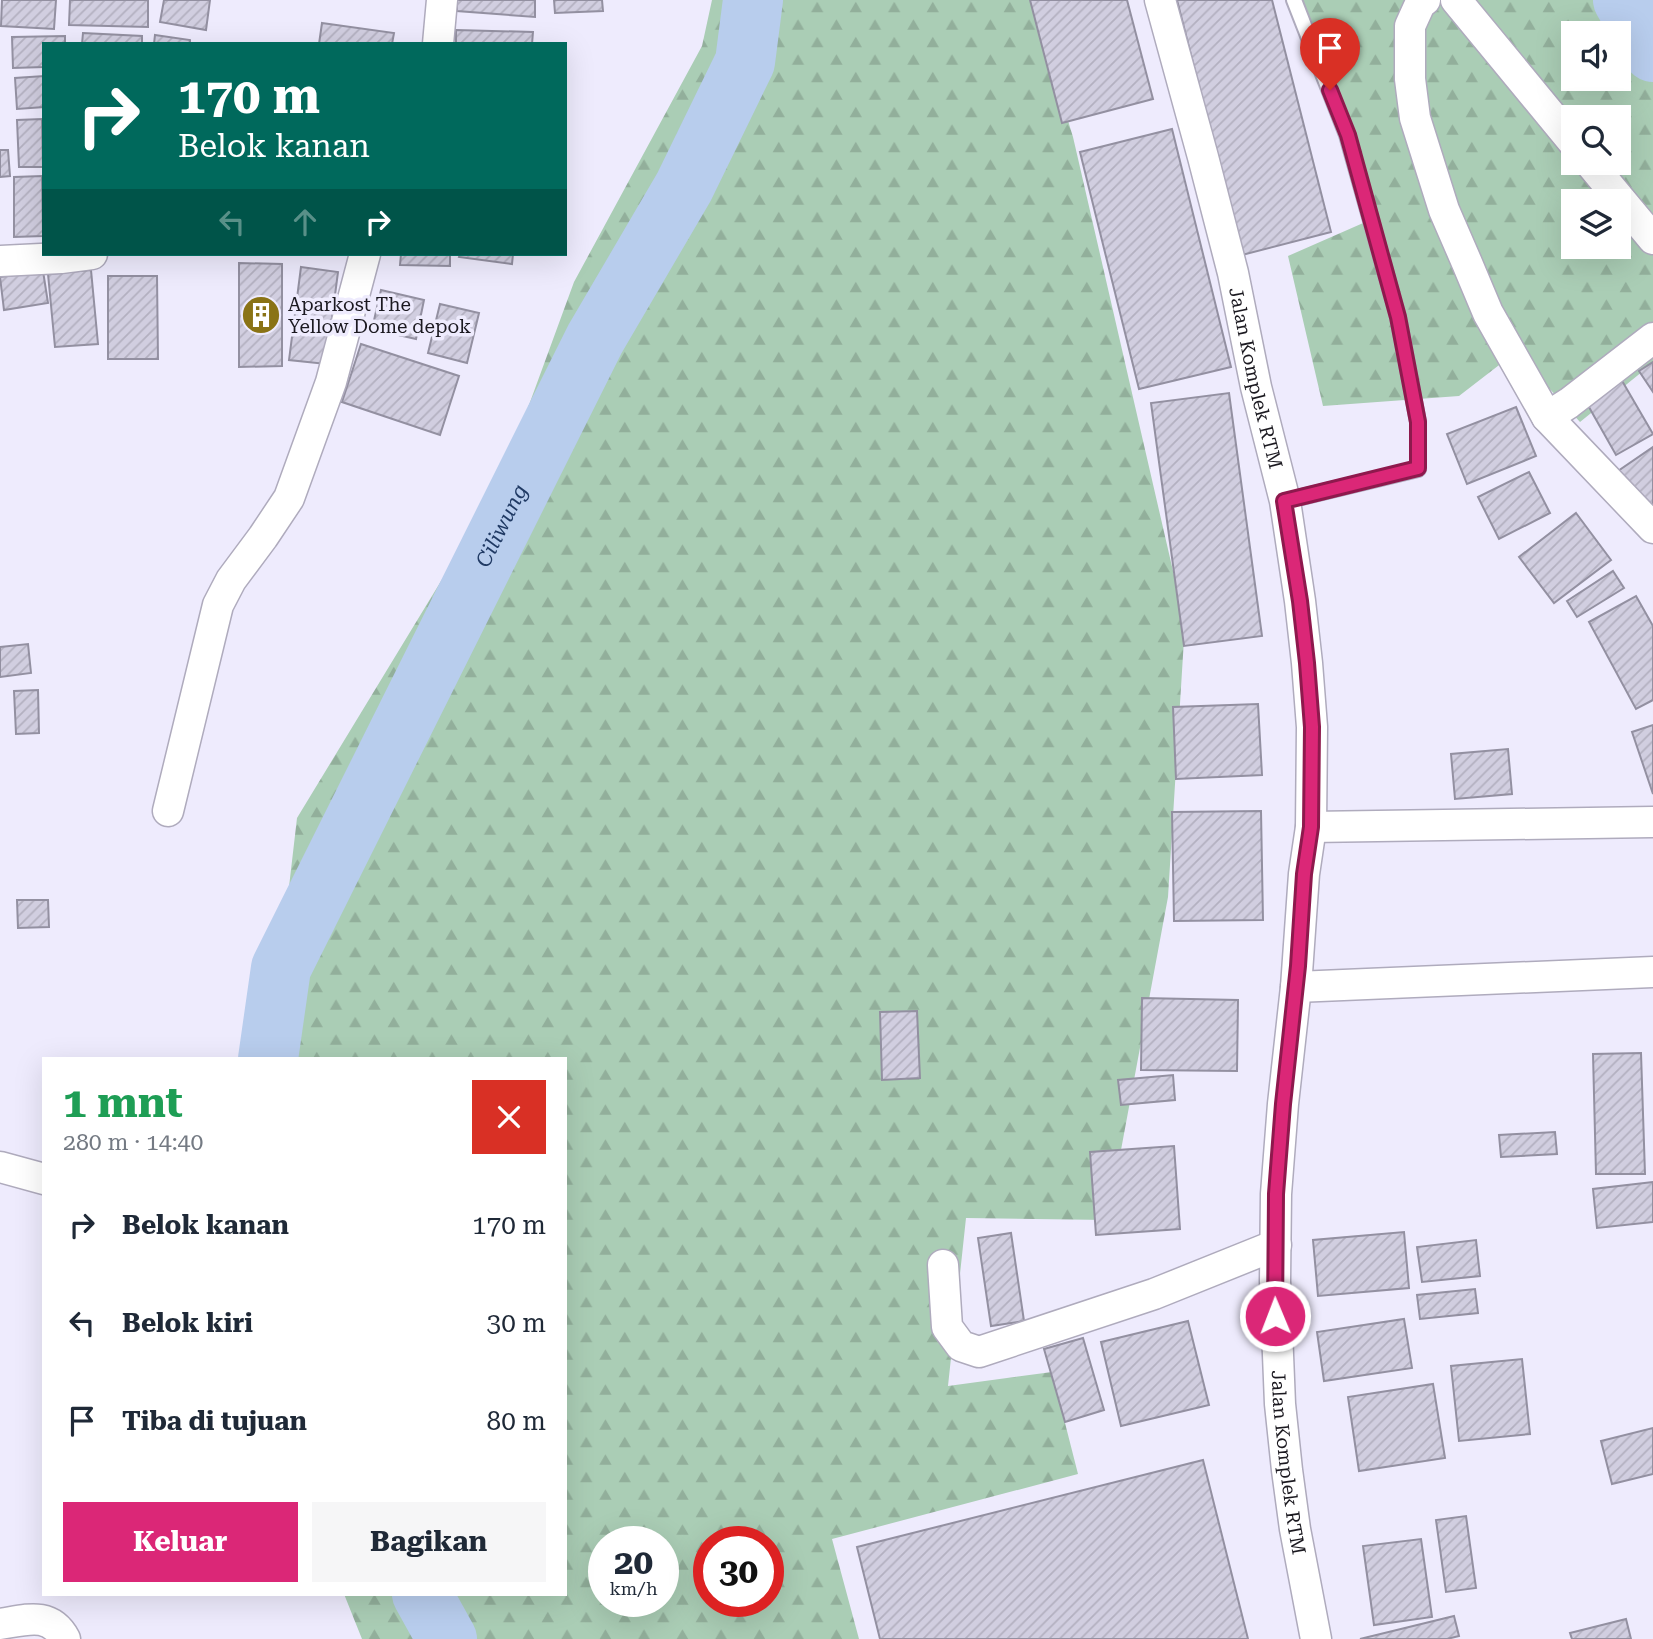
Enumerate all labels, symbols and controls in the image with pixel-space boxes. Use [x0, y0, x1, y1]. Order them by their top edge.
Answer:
pin [1300, 18, 1360, 90]
map controls [1561, 21, 1631, 259]
button: sound [1561, 21, 1631, 91]
icon: arrive [1311, 29, 1349, 67]
text: 170 m [178, 68, 320, 125]
icon: right [63, 70, 154, 161]
button: search [1561, 105, 1631, 175]
text: Belok kanan [178, 127, 370, 165]
button: layers [1561, 189, 1631, 259]
icon: left [213, 203, 251, 241]
icon: ahead [286, 203, 324, 241]
icon: right [359, 203, 397, 241]
street label: Jalan Komplek RTM [1224, 285, 1287, 471]
place label: Aparkost The Yellow Dome depok [288, 293, 471, 338]
building icon: Aparkost The Yellow Dome depok [240, 294, 282, 336]
water label: Ciliwung [471, 481, 532, 571]
text: 1 mnt [63, 1078, 183, 1127]
button: close [472, 1080, 546, 1154]
text: 280 m · 14:40 [63, 1129, 203, 1156]
icon: right [63, 1206, 101, 1244]
text: Belok kanan [122, 1210, 289, 1240]
text: 170 m [472, 1210, 546, 1240]
position arrow [1238, 1279, 1312, 1353]
icon: left [63, 1304, 101, 1342]
text: Belok kiri [122, 1308, 253, 1338]
text: 30 m [487, 1308, 546, 1338]
street label: Jalan Komplek RTM [1267, 1370, 1311, 1556]
icon: arrive [63, 1402, 101, 1440]
text: Tiba di tujuan [122, 1406, 307, 1436]
text: 80 m [487, 1406, 546, 1436]
button: Keluar [63, 1502, 298, 1582]
button: Bagikan [312, 1502, 546, 1582]
speed limit sign: 30 [693, 1526, 784, 1617]
text: 20 [614, 1542, 653, 1583]
text: km/h [609, 1578, 658, 1599]

